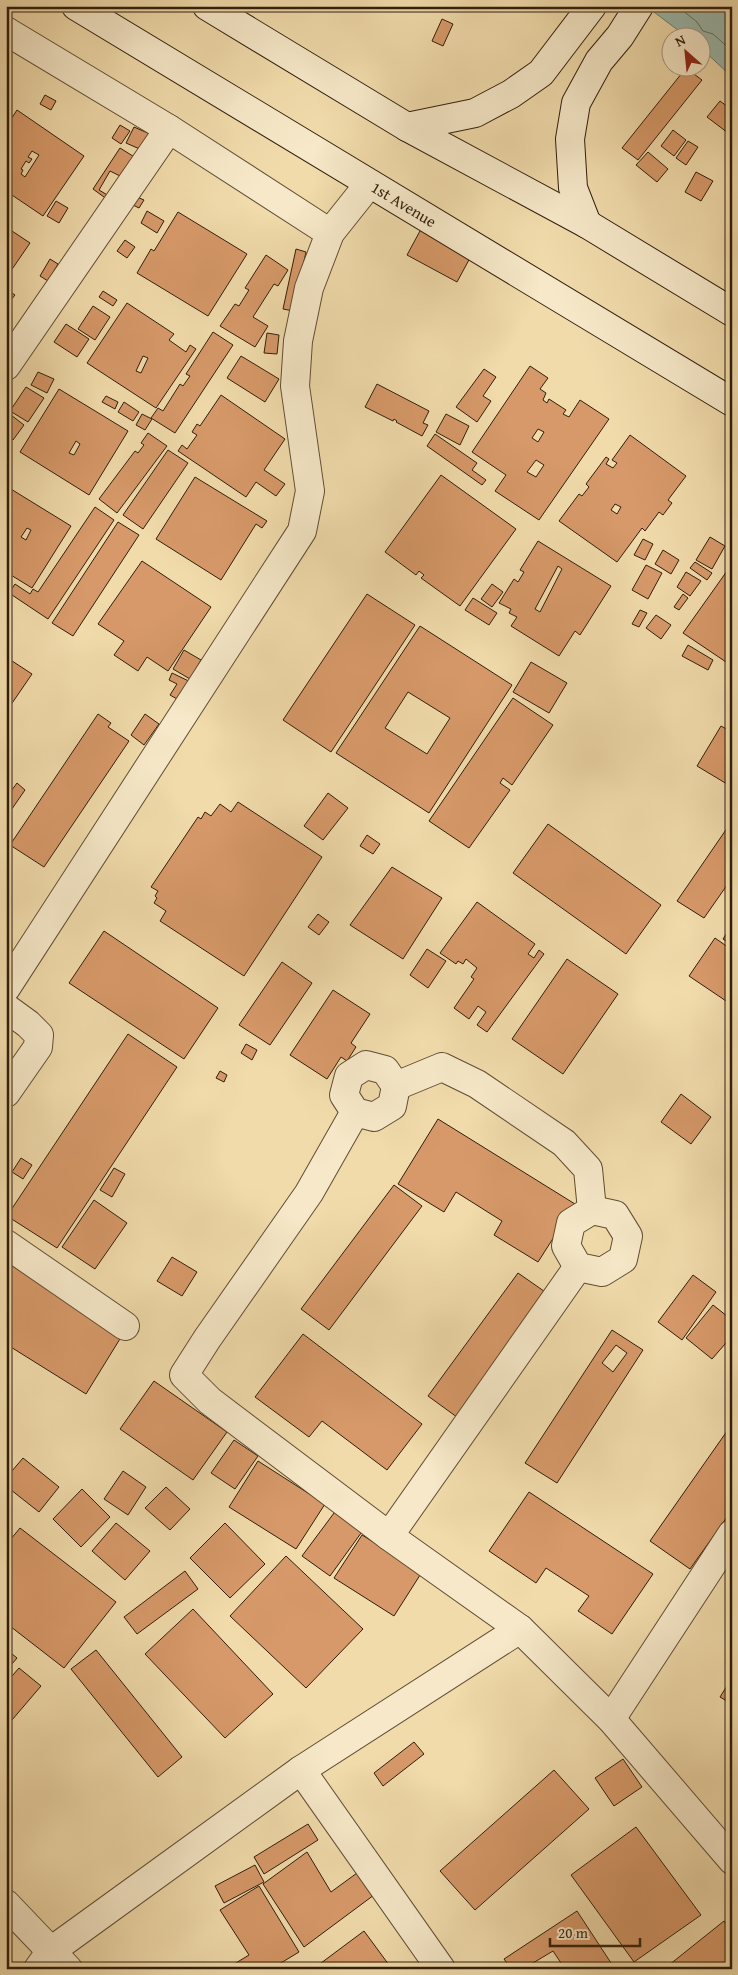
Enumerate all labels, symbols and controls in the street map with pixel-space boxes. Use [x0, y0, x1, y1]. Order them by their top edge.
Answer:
north arrow [660, 28, 710, 78]
text: N [671, 29, 689, 51]
street label: 1st Avenue [367, 175, 441, 233]
scale bar [550, 1915, 640, 1947]
text: 20 m [558, 1922, 589, 1943]

